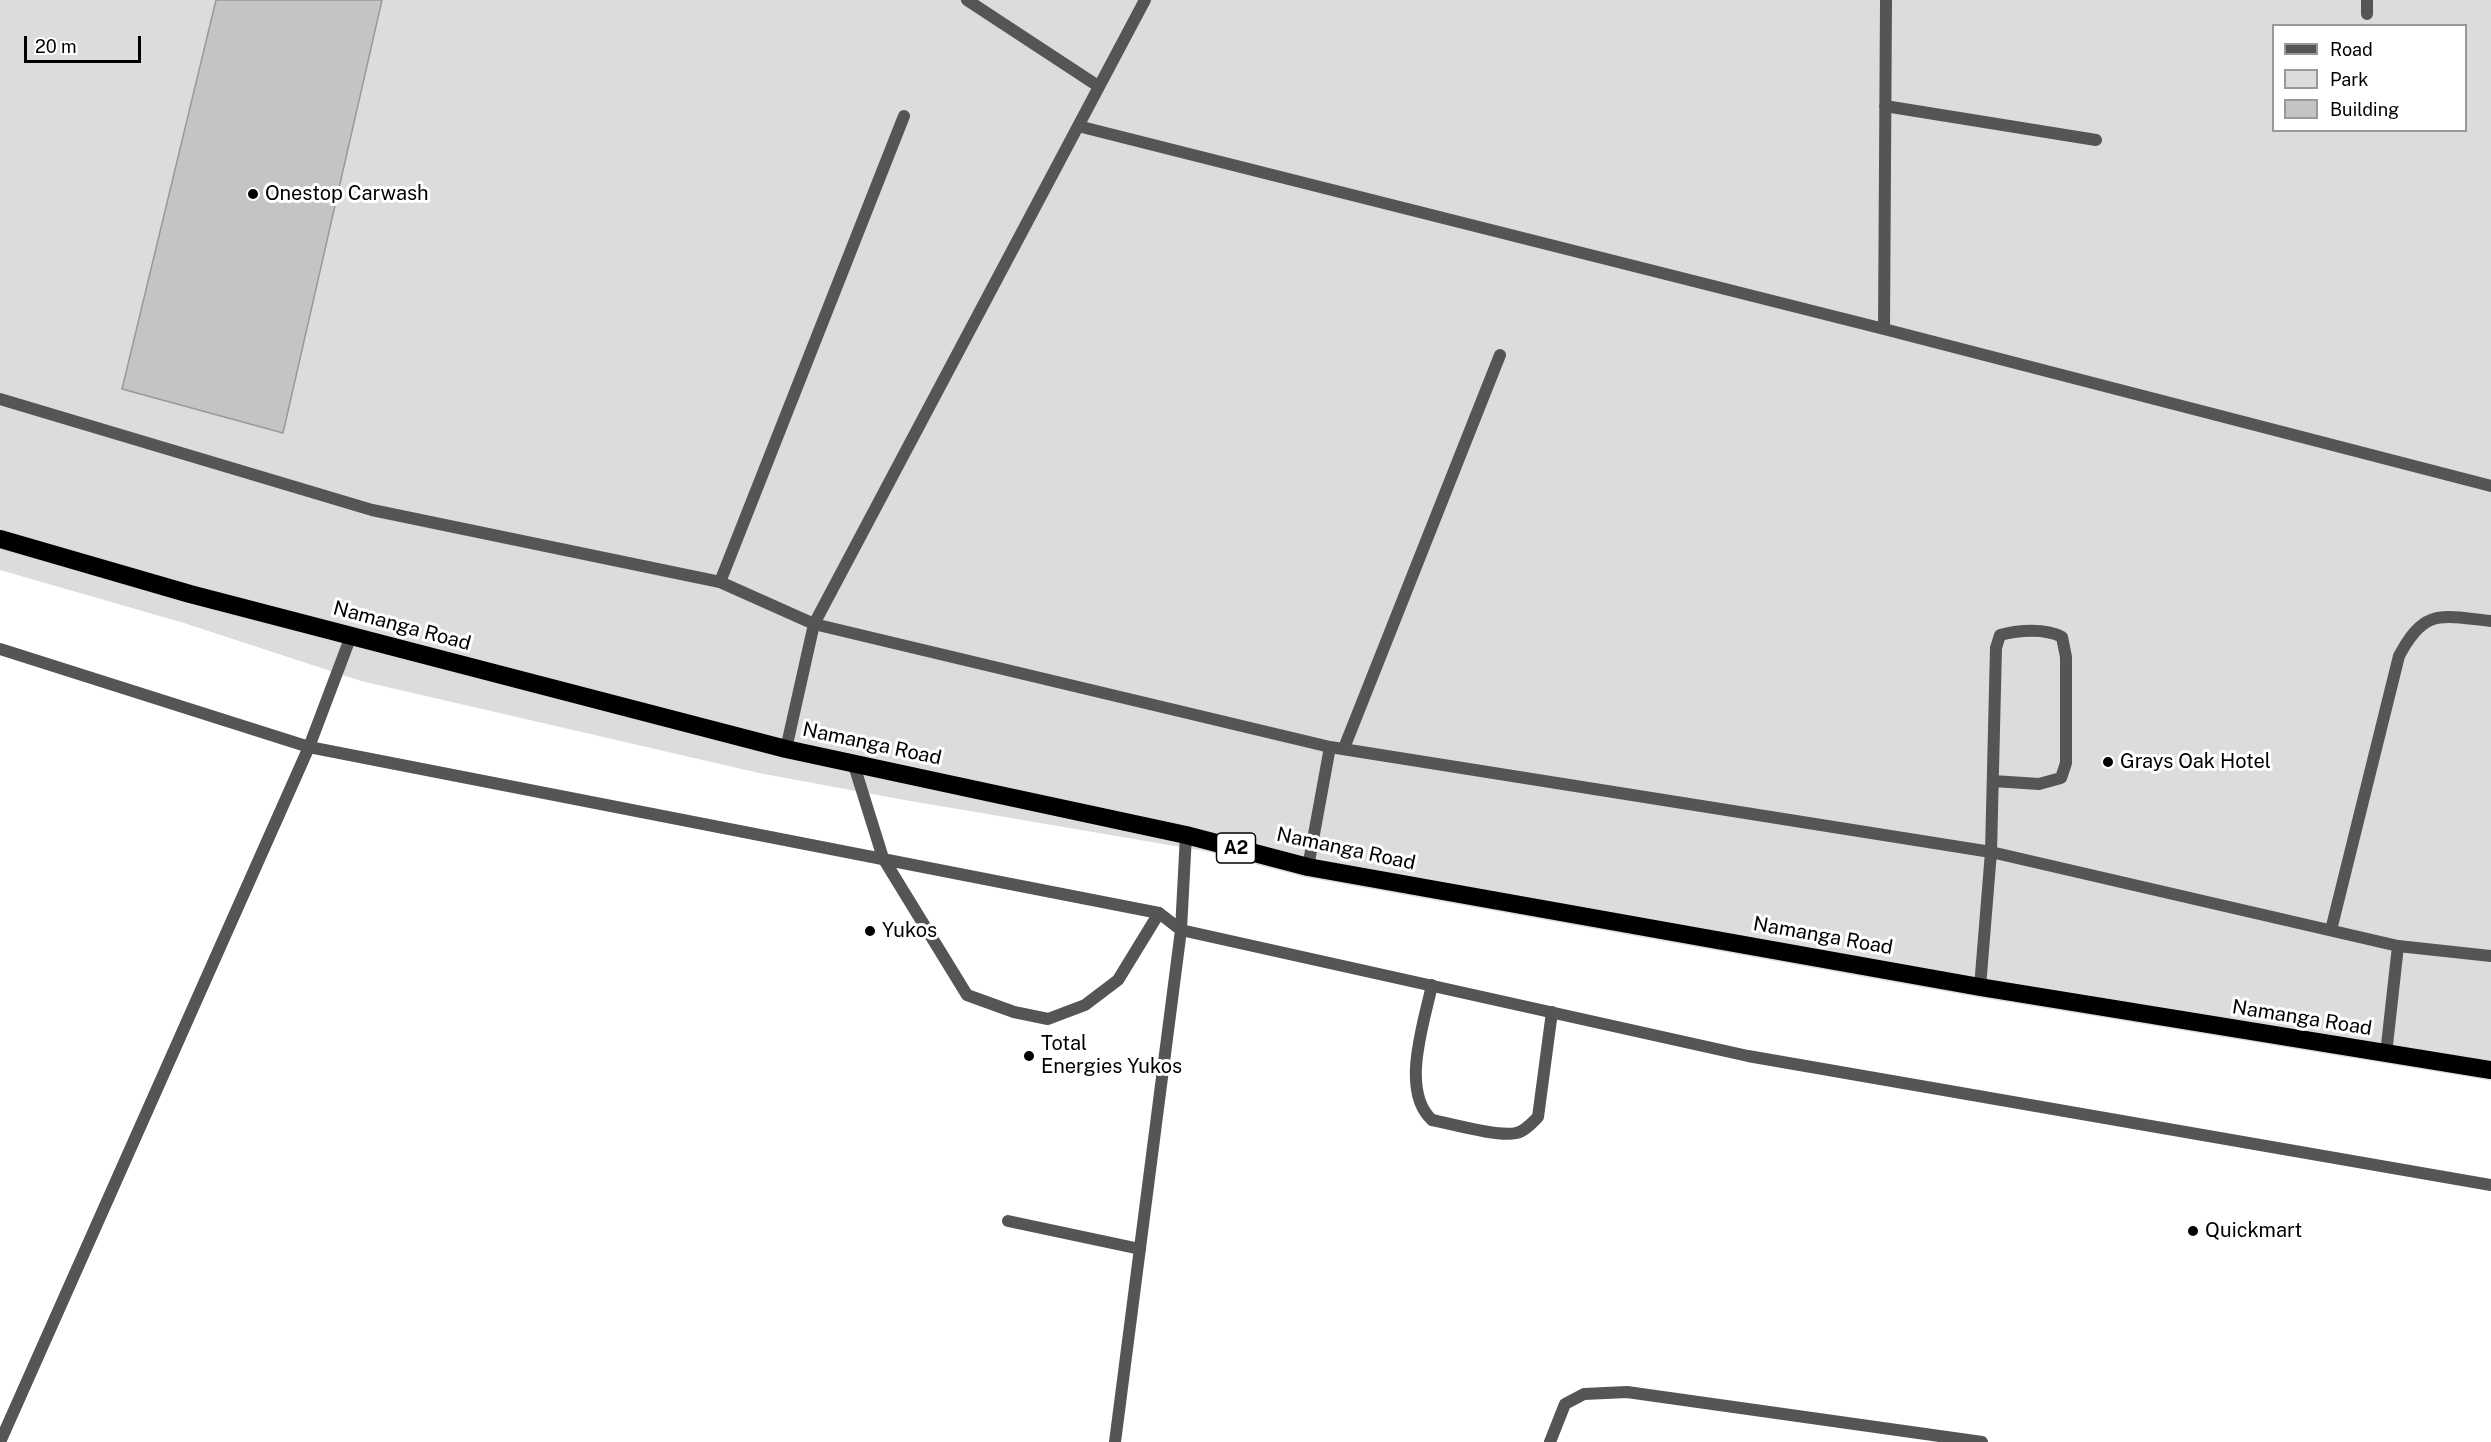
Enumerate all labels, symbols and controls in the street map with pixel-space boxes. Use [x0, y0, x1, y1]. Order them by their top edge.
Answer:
scale bar [27, 24, 144, 62]
legend [2272, 24, 2467, 132]
text: 20 m [35, 36, 77, 57]
text: Road [2330, 39, 2373, 60]
text: Park [2330, 69, 2368, 90]
text: Building [2330, 99, 2399, 120]
place label: Onestop Carwash [265, 182, 429, 206]
marker: Onestop Carwash [246, 187, 260, 201]
street label: Namanga Road [331, 596, 473, 656]
street label: Namanga Road [800, 718, 944, 770]
place label: Grays Oak Hotel [2120, 750, 2271, 774]
marker: Grays Oak Hotel [2101, 755, 2115, 769]
street label: Namanga Road [1274, 823, 1418, 875]
road number: A2 [1216, 833, 1256, 863]
street label: Namanga Road [1751, 912, 1895, 960]
place label: Yukos [882, 919, 937, 943]
marker: Yukos [863, 924, 877, 938]
street label: Namanga Road [2230, 995, 2374, 1041]
place label: Total Energies Yukos [1041, 1032, 1182, 1079]
marker: Total Energies Yukos [1022, 1049, 1036, 1063]
place label: Quickmart [2205, 1219, 2302, 1243]
marker: Quickmart [2186, 1224, 2200, 1238]

